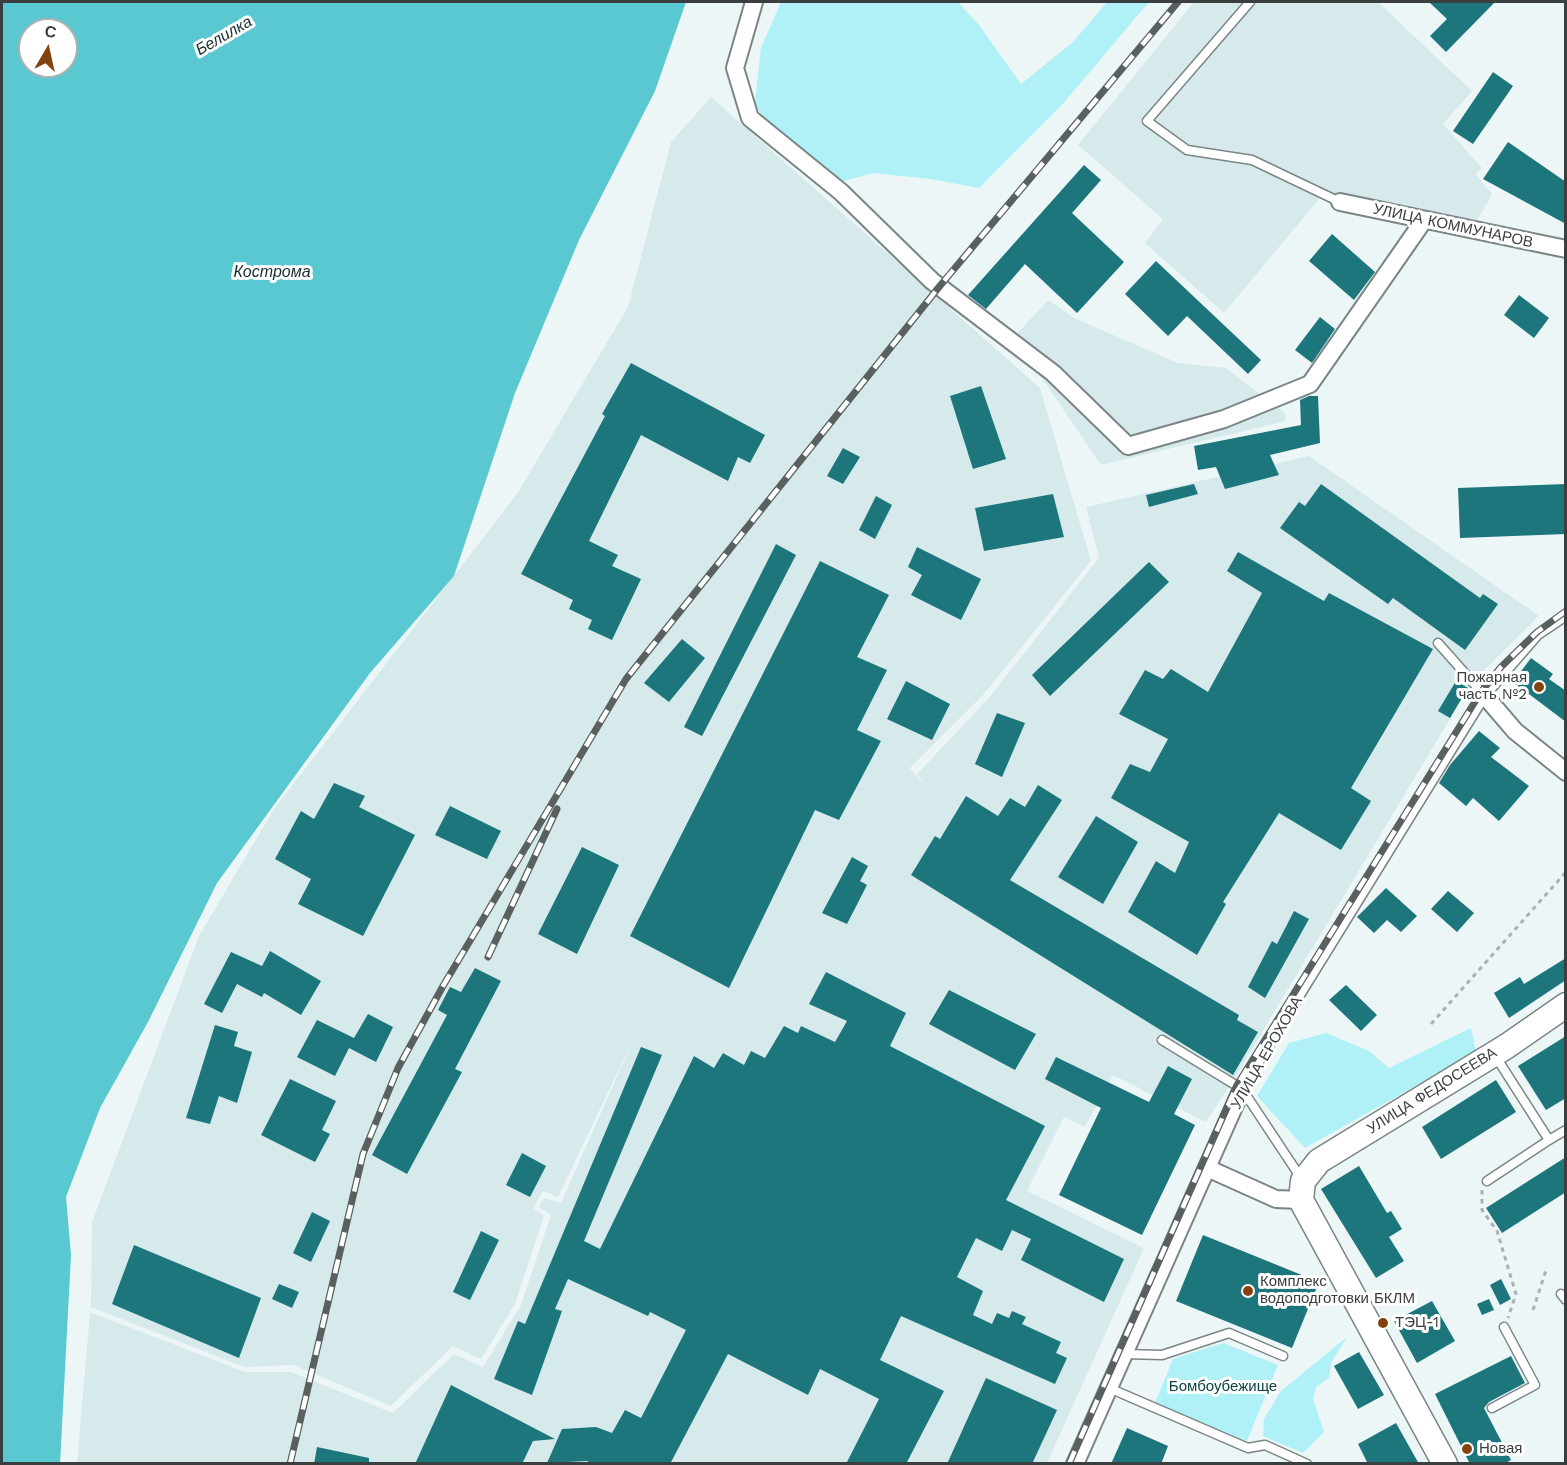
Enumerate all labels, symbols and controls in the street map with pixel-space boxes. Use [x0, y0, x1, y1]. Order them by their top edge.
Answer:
water label: Белилка [192, 12, 256, 60]
north arrow [18, 18, 78, 78]
text: С [43, 21, 58, 42]
street label: УЛИЦА КОММУНАРОВ [1372, 200, 1534, 252]
water label: Кострома [233, 262, 311, 282]
place label: Пожарная часть №2 [1457, 669, 1527, 704]
marker: Пожарная часть №2 [1532, 680, 1546, 694]
street label: УЛИЦА ЕРОХОВА [1227, 993, 1307, 1113]
street label: УЛИЦА ФЕДОСЕЕВА [1364, 1044, 1500, 1138]
place label: Комплекс водоподготовки БКЛМ [1260, 1273, 1415, 1308]
marker: Комплекс водоподготовки БКЛМ [1241, 1284, 1255, 1298]
place label: ТЭЦ-1 [1395, 1314, 1439, 1332]
marker: ТЭЦ-1 [1376, 1316, 1390, 1330]
park label: Бомбоубежище [1169, 1378, 1277, 1396]
place label: Новая [1479, 1440, 1522, 1458]
marker: Новая [1460, 1442, 1474, 1456]

